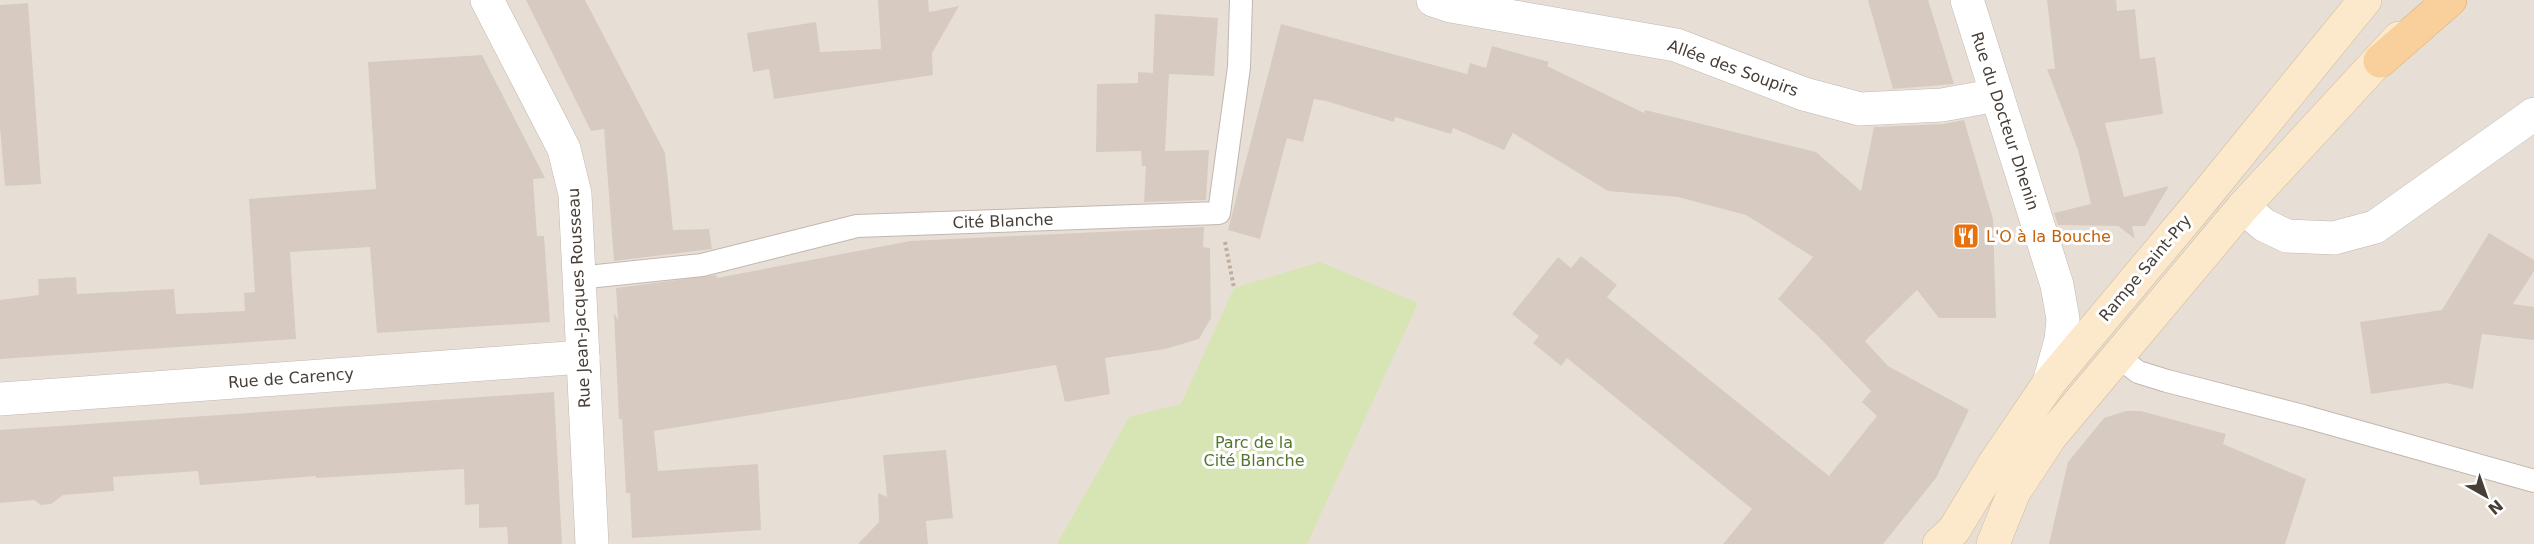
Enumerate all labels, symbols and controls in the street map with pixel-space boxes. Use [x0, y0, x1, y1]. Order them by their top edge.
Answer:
street label: Rue du Docteur Dhenin [1967, 29, 2043, 213]
street label: Allée des Soupirs [1665, 36, 1801, 100]
street label: Rue Jean-Jacques Rousseau [564, 187, 594, 409]
street label: Cité Blanche [952, 210, 1054, 232]
street label: Rampe Saint-Pry [2095, 211, 2195, 325]
restaurant icon: L'O à la Bouche [1951, 221, 1981, 251]
place label: L'O à la Bouche [1986, 227, 2111, 246]
street label: Rue de Carency [227, 364, 355, 392]
park label: Parc de la Cité Blanche [1204, 433, 1304, 470]
north arrow [2456, 466, 2516, 526]
text: N [2484, 496, 2507, 519]

